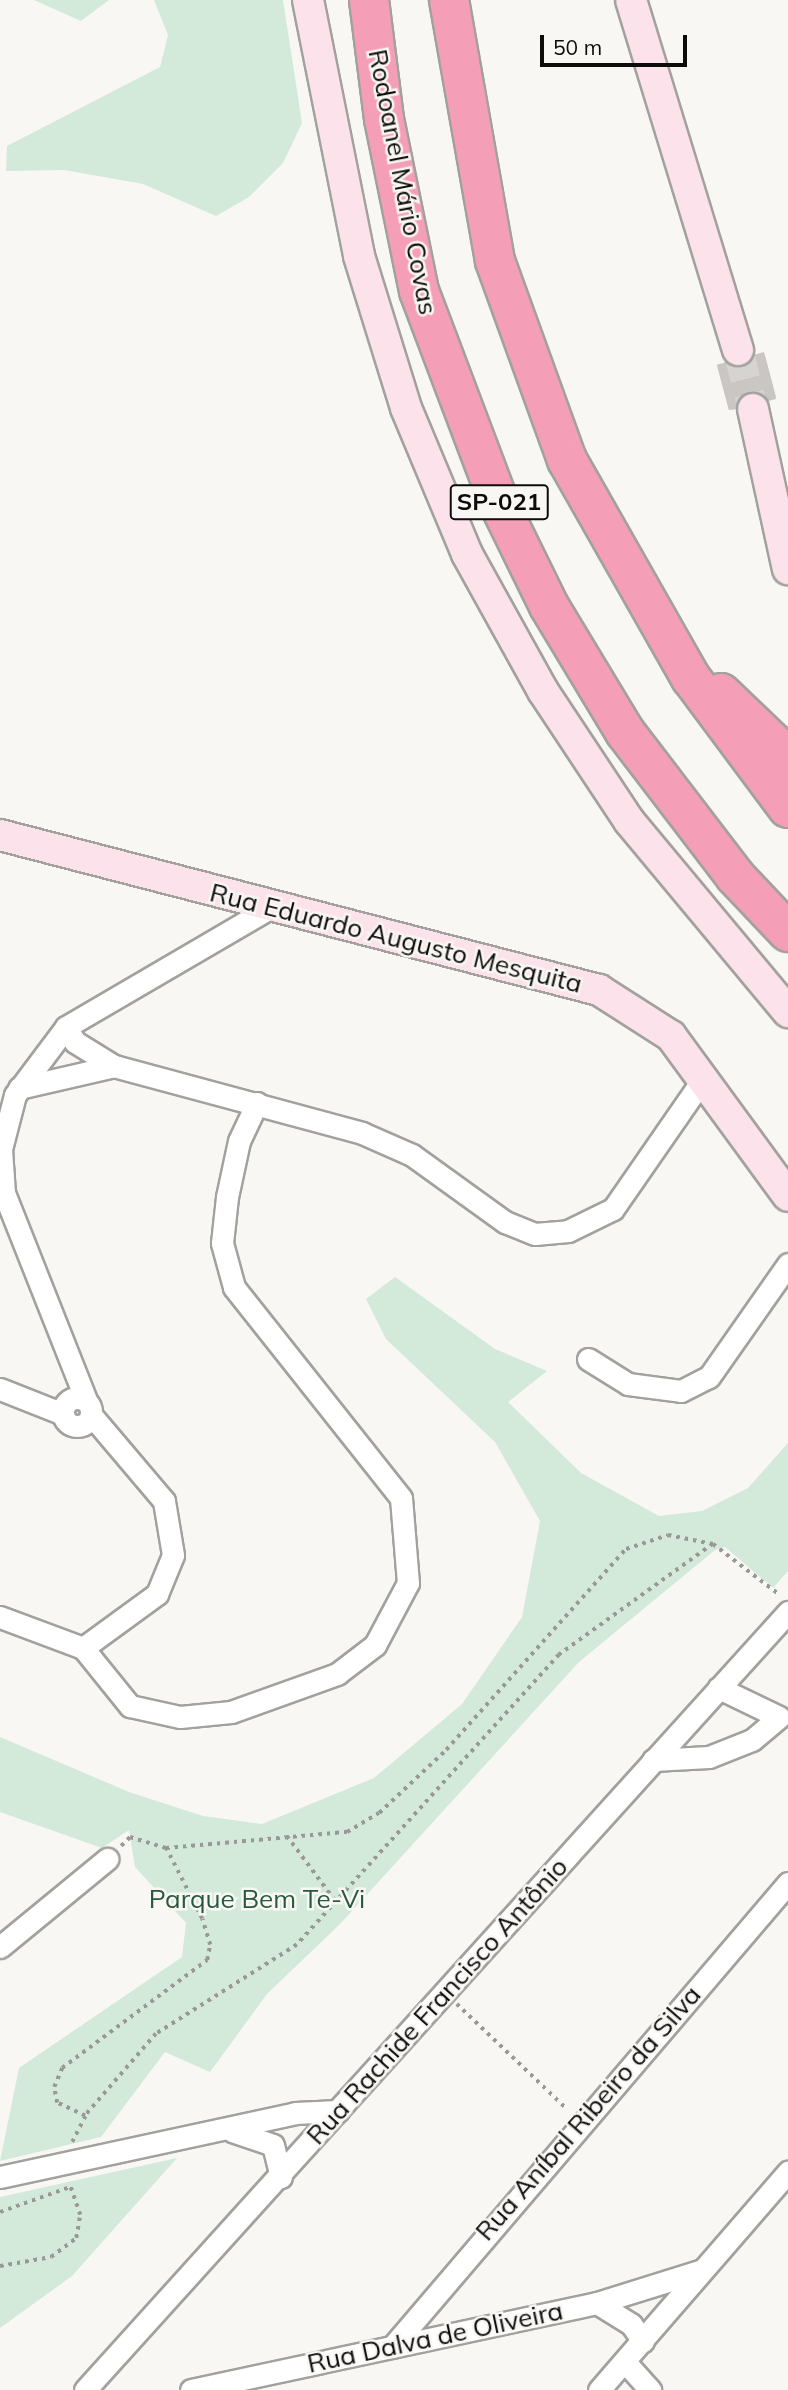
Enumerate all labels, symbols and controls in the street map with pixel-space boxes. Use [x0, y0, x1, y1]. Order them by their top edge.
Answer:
scale bar [543, 21, 690, 65]
text: 50 m [553, 34, 602, 60]
street label: Rodoanel Mário Covas [362, 47, 444, 317]
road number: SP-021 [448, 481, 550, 522]
street label: Rua Eduardo Augusto Mesquita [207, 877, 585, 999]
street label: Rua Rachide Francisco Antônio [300, 1851, 574, 2151]
park label: Parque Bem Te-Vi [149, 1883, 365, 1915]
street label: Rua Aníbal Ribeiro da Silva [469, 1979, 707, 2247]
street label: Rua Dalva de Oliveira [304, 2295, 566, 2379]

